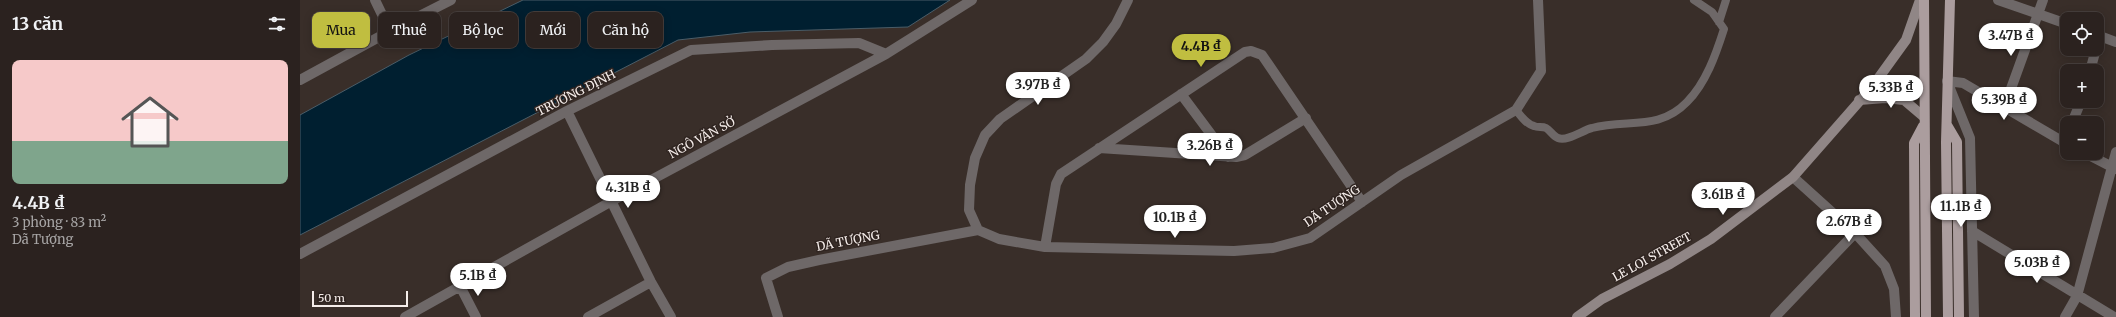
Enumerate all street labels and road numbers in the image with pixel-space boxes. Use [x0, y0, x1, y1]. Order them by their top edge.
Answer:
street label: TRƯƠNG ĐỊNH [534, 66, 618, 119]
street label: NGÔ VĂN SỞ [666, 113, 738, 161]
street label: DÃ TƯỢNG [1301, 181, 1363, 230]
street label: DÃ TƯỢNG [815, 227, 881, 254]
street label: LE LOI STREET [1610, 228, 1695, 284]

